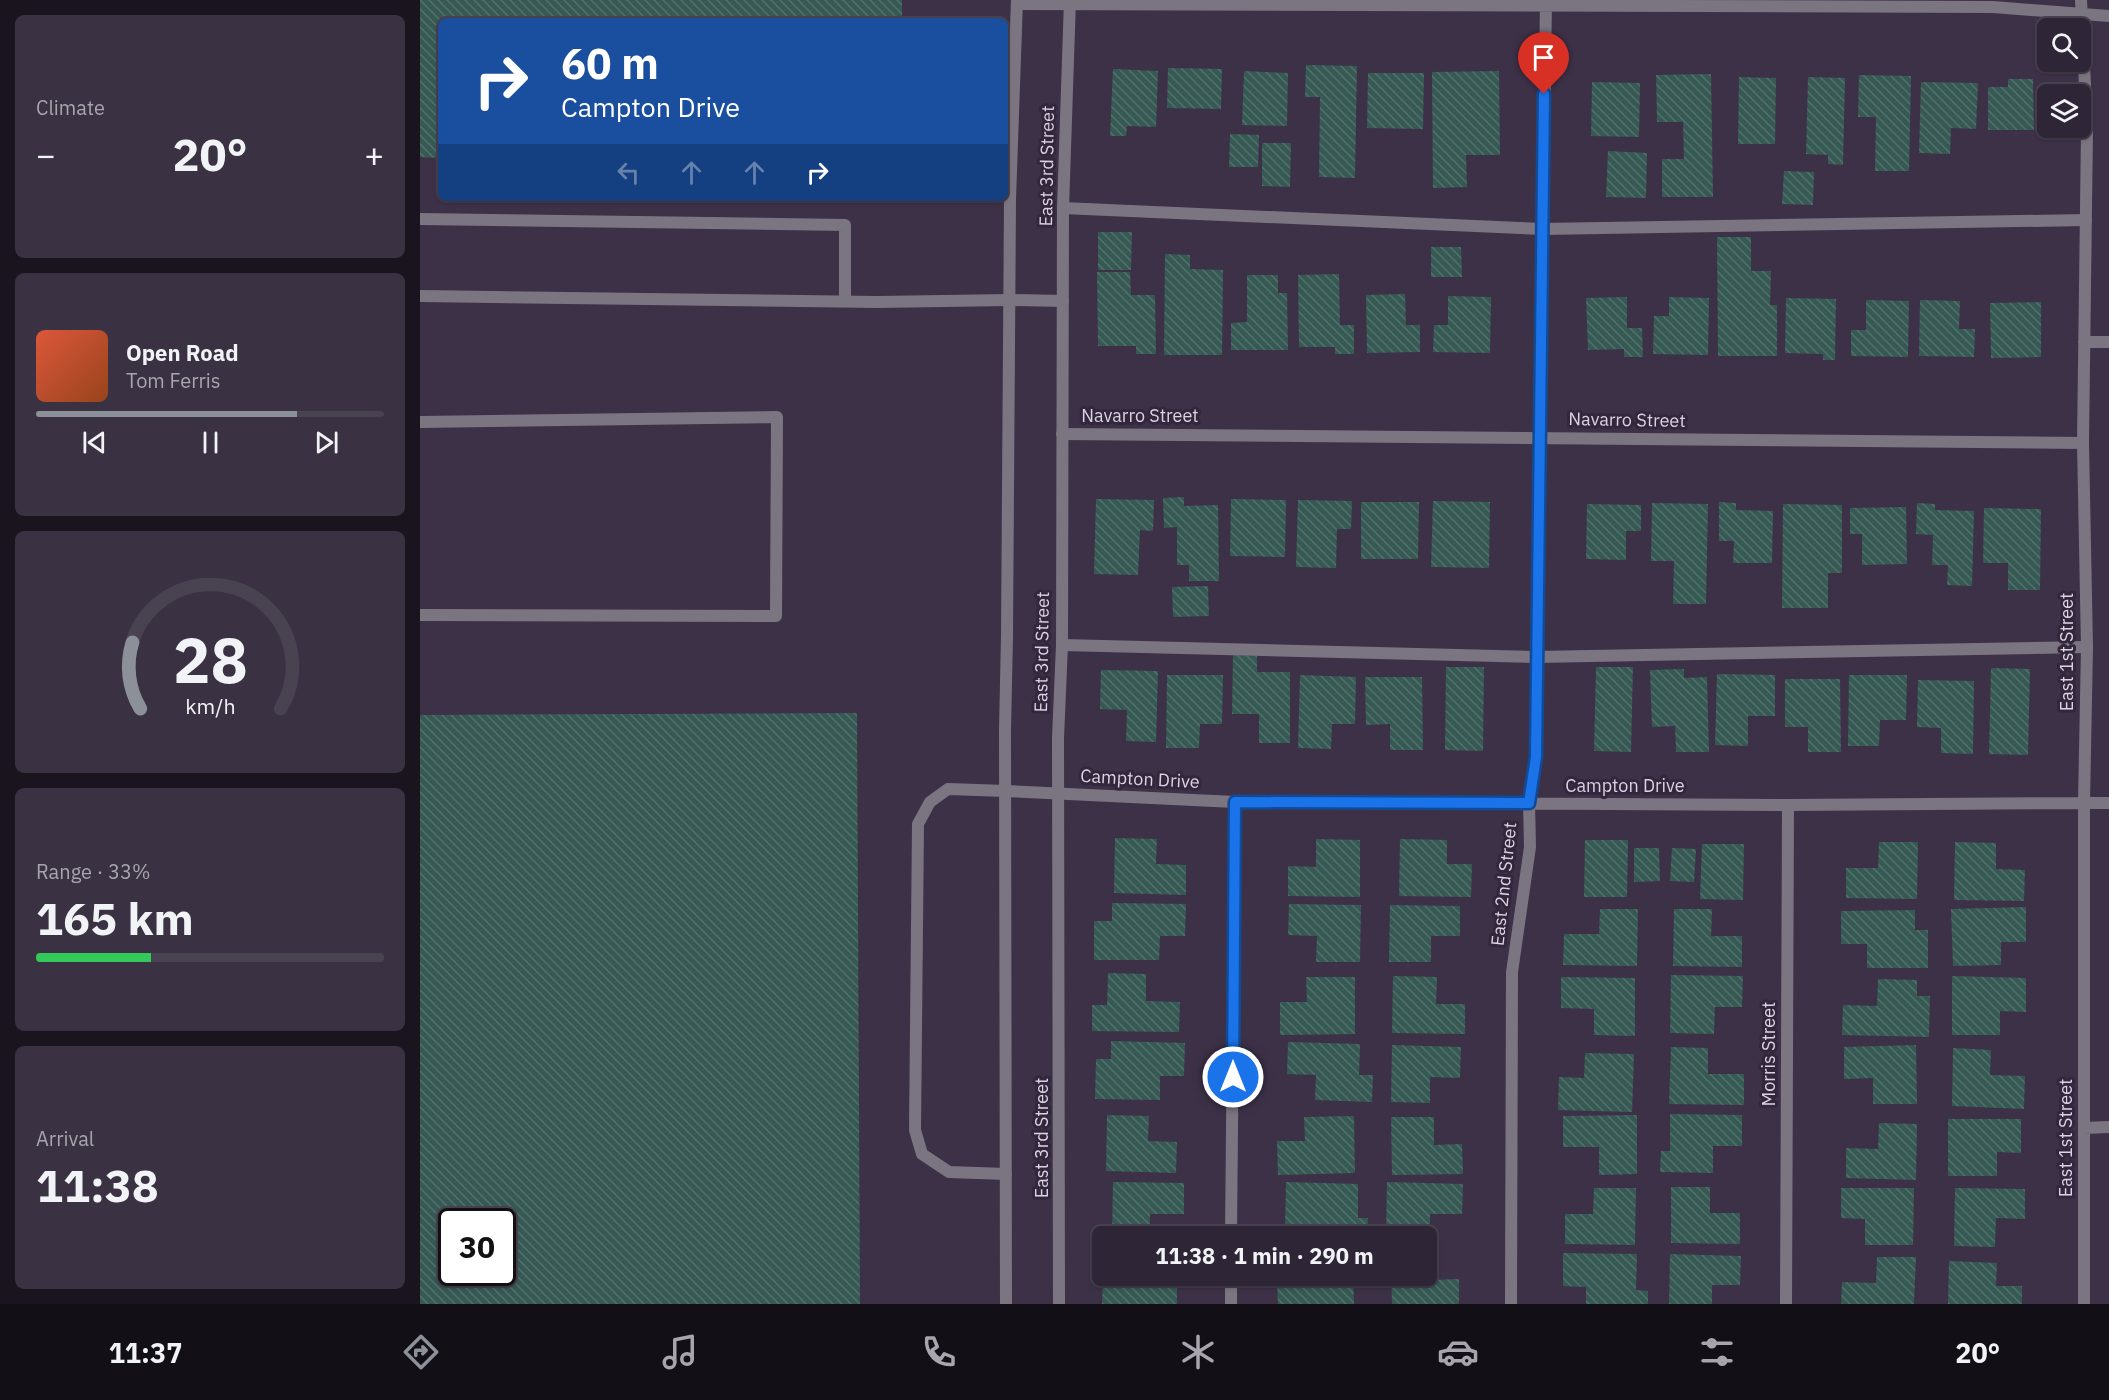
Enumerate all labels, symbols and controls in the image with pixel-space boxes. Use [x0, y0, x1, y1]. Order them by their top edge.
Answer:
map controls [2037, 18, 2091, 138]
button: search [2037, 18, 2091, 72]
pin [1518, 32, 1569, 94]
text: 60 m [561, 36, 659, 91]
icon: arrive [1527, 41, 1560, 74]
icon: right [462, 42, 540, 120]
button: layers [2037, 84, 2091, 138]
text: Campton Drive [561, 89, 740, 124]
text: Climate [36, 94, 105, 121]
street label: East 3rd Street [1034, 105, 1059, 227]
text: 20° [172, 125, 248, 183]
text: − [36, 133, 56, 176]
text: + [364, 133, 384, 176]
icon: left [612, 156, 645, 189]
icon: ahead [675, 156, 708, 189]
icon: ahead [738, 156, 771, 189]
icon: right [801, 156, 834, 189]
text: Open Road [126, 338, 239, 367]
text: Tom Ferris [126, 367, 221, 394]
street label: Navarro Street [1081, 404, 1199, 427]
street label: Navarro Street [1568, 407, 1686, 432]
icon: previous [78, 426, 111, 459]
icon: pause [194, 426, 227, 459]
icon: next [310, 426, 343, 459]
street label: East 3rd Street [1029, 591, 1054, 713]
street label: East 1st Street [2055, 593, 2078, 711]
text: 28 [173, 619, 247, 700]
text: km/h [185, 692, 235, 720]
street label: Campton Drive [1080, 764, 1200, 793]
street label: Campton Drive [1565, 774, 1685, 797]
street label: East 2nd Street [1486, 821, 1521, 947]
text: Range · 33% [36, 858, 151, 885]
text: 165 km [36, 889, 194, 947]
street label: Morris Street [1757, 1002, 1780, 1106]
position arrow [1201, 1045, 1265, 1109]
street label: East 3rd Street [1030, 1078, 1053, 1198]
street label: East 1st Street [2054, 1079, 2077, 1197]
text: Arrival [36, 1125, 94, 1152]
text: 11:38 [36, 1156, 159, 1214]
speed limit sign: 30 [438, 1208, 516, 1286]
text: 11:38 · 1 min · 290 m [1155, 1241, 1374, 1270]
icon: directions [400, 1331, 442, 1373]
icon: music [659, 1331, 701, 1373]
icon: phone [918, 1331, 960, 1373]
icon: climate [1177, 1331, 1219, 1373]
icon: car [1437, 1331, 1479, 1373]
icon: filters [1696, 1331, 1738, 1373]
text: 11:37 [109, 1335, 182, 1370]
text: 20° [1955, 1335, 2000, 1370]

